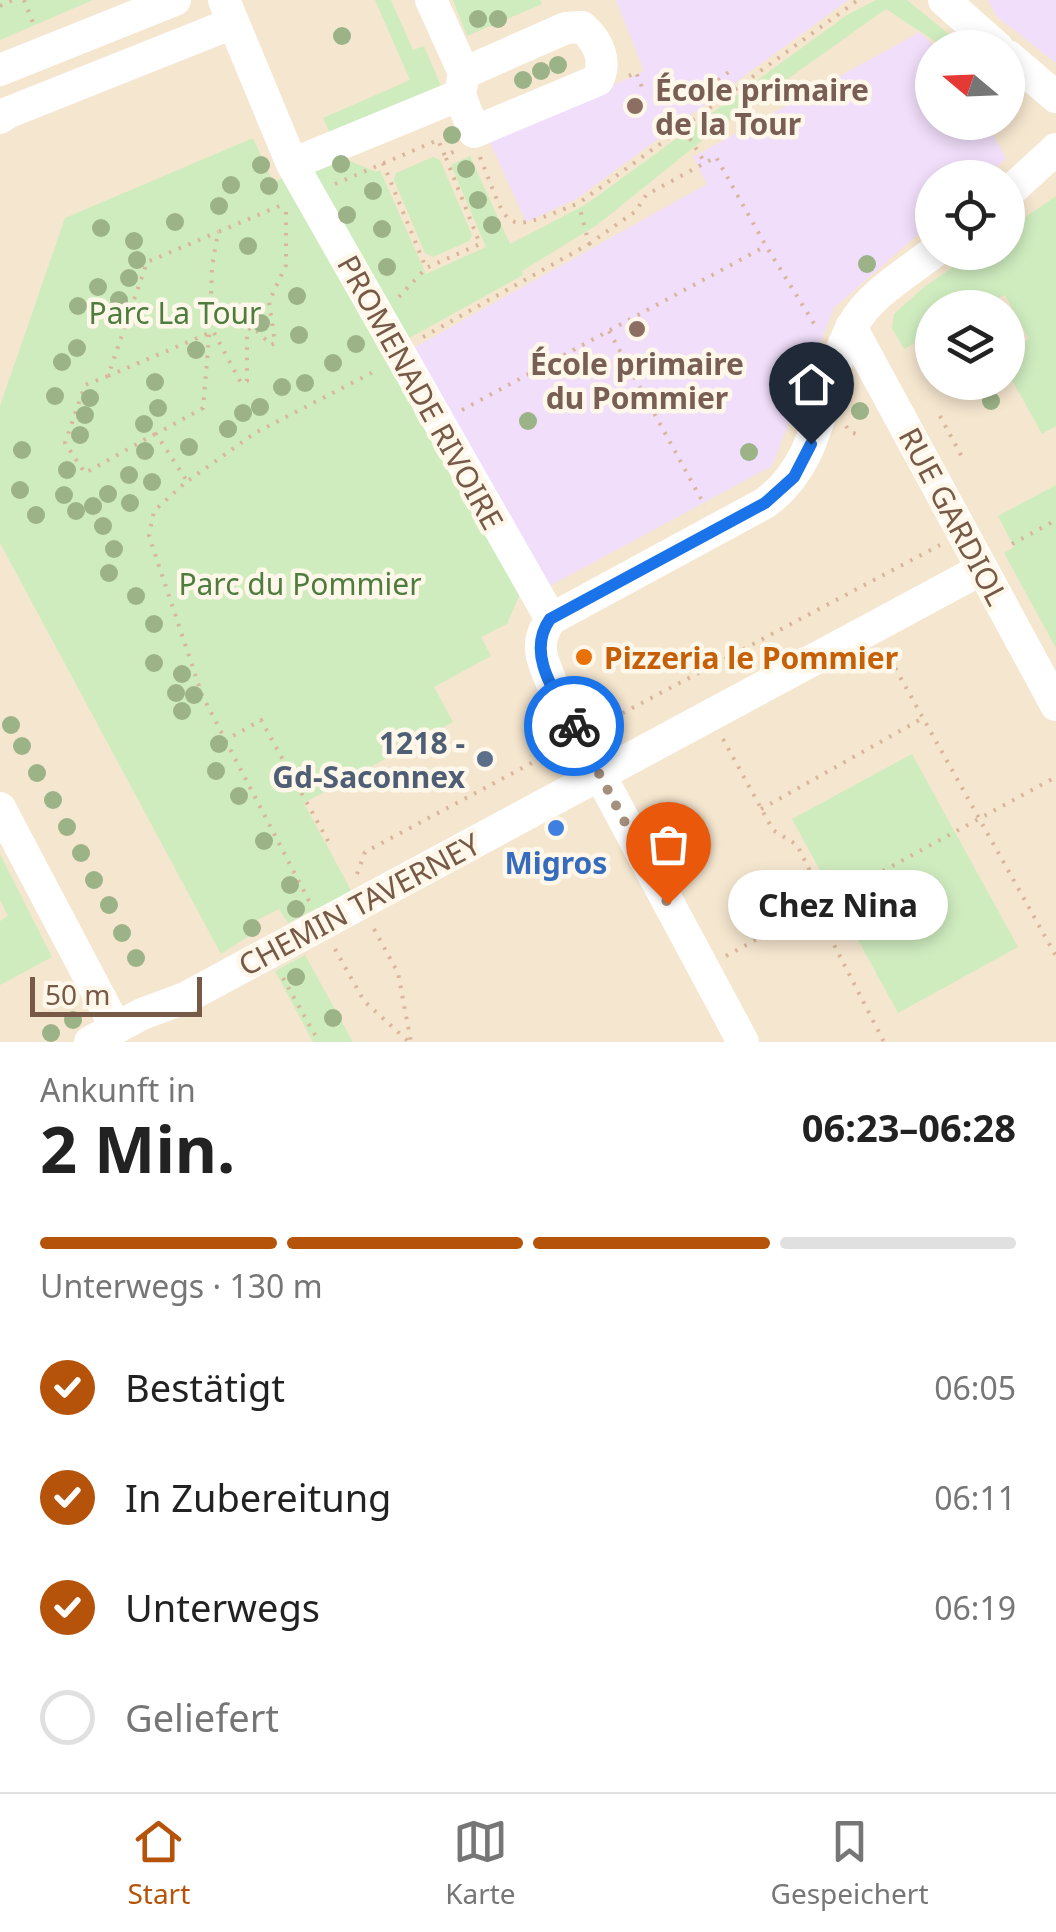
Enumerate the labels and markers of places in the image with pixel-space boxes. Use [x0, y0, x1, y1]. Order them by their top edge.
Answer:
place label: École primaire de la Tour [655, 69, 869, 144]
marker: École primaire de la Tour [624, 95, 646, 117]
marker: École primaire du Pommier [626, 318, 648, 340]
pin [769, 342, 854, 445]
place label: École primaire du Pommier [530, 343, 744, 418]
place label: Pizzeria le Pommier [604, 637, 899, 678]
marker: Pizzeria le Pommier [573, 646, 595, 668]
place label: 1218 - Gd-Saconnex [272, 722, 466, 797]
marker: 1218 - Gd-Saconnex [474, 748, 496, 770]
pin [626, 802, 711, 905]
marker: Migros [545, 817, 567, 839]
place label: Migros [505, 842, 607, 883]
callout: Chez Nina [728, 869, 948, 939]

